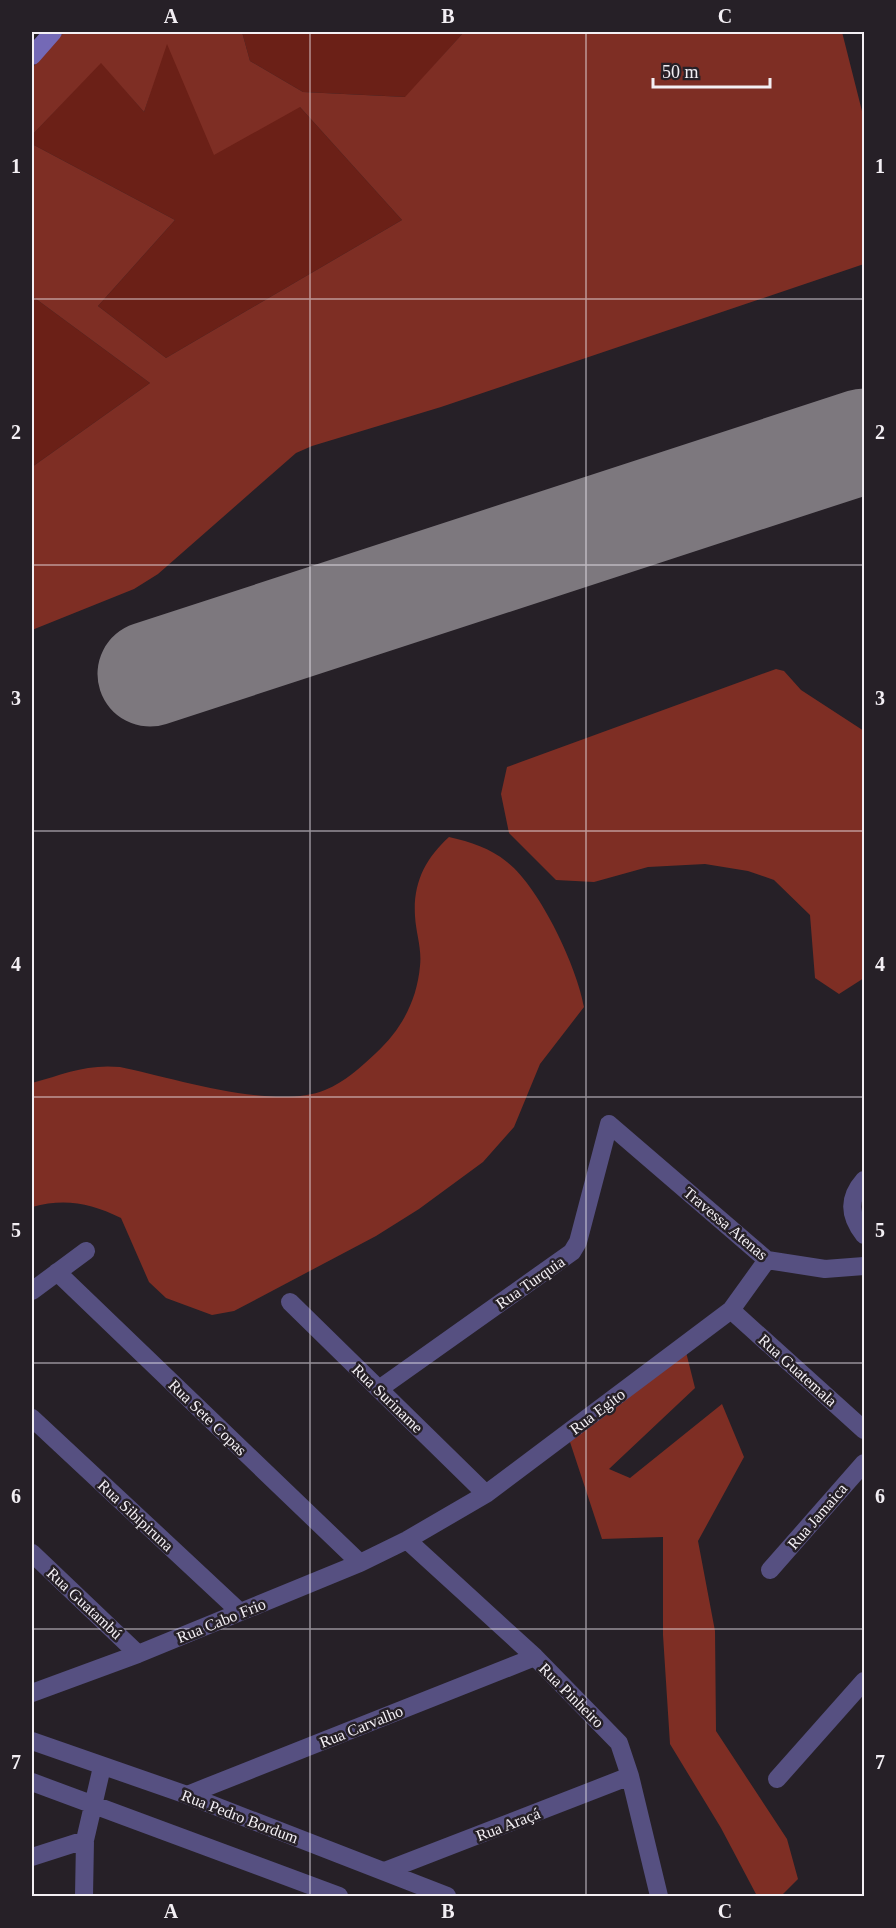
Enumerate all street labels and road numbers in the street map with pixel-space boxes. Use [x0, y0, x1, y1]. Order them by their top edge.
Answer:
street label: Travessa Atenas [680, 1183, 771, 1263]
street label: Rua Turquia [493, 1253, 568, 1313]
street label: Rua Guatemala [755, 1331, 840, 1410]
street label: Rua Suriname [349, 1361, 426, 1436]
street label: Rua Sete Copas [165, 1376, 250, 1459]
street label: Rua Egito [566, 1385, 629, 1438]
street label: Rua Sibipiruna [94, 1476, 177, 1555]
street label: Rua Jamaica [784, 1480, 850, 1553]
street label: Rua Guatambú [44, 1564, 126, 1642]
street label: Rua Cabo Frio [174, 1595, 268, 1646]
street label: Rua Pinheiro [536, 1660, 607, 1731]
street label: Rua Carvalho [317, 1702, 405, 1751]
street label: Rua Pedro Bordum [179, 1786, 301, 1847]
street label: Rua Araçá [474, 1805, 543, 1845]

